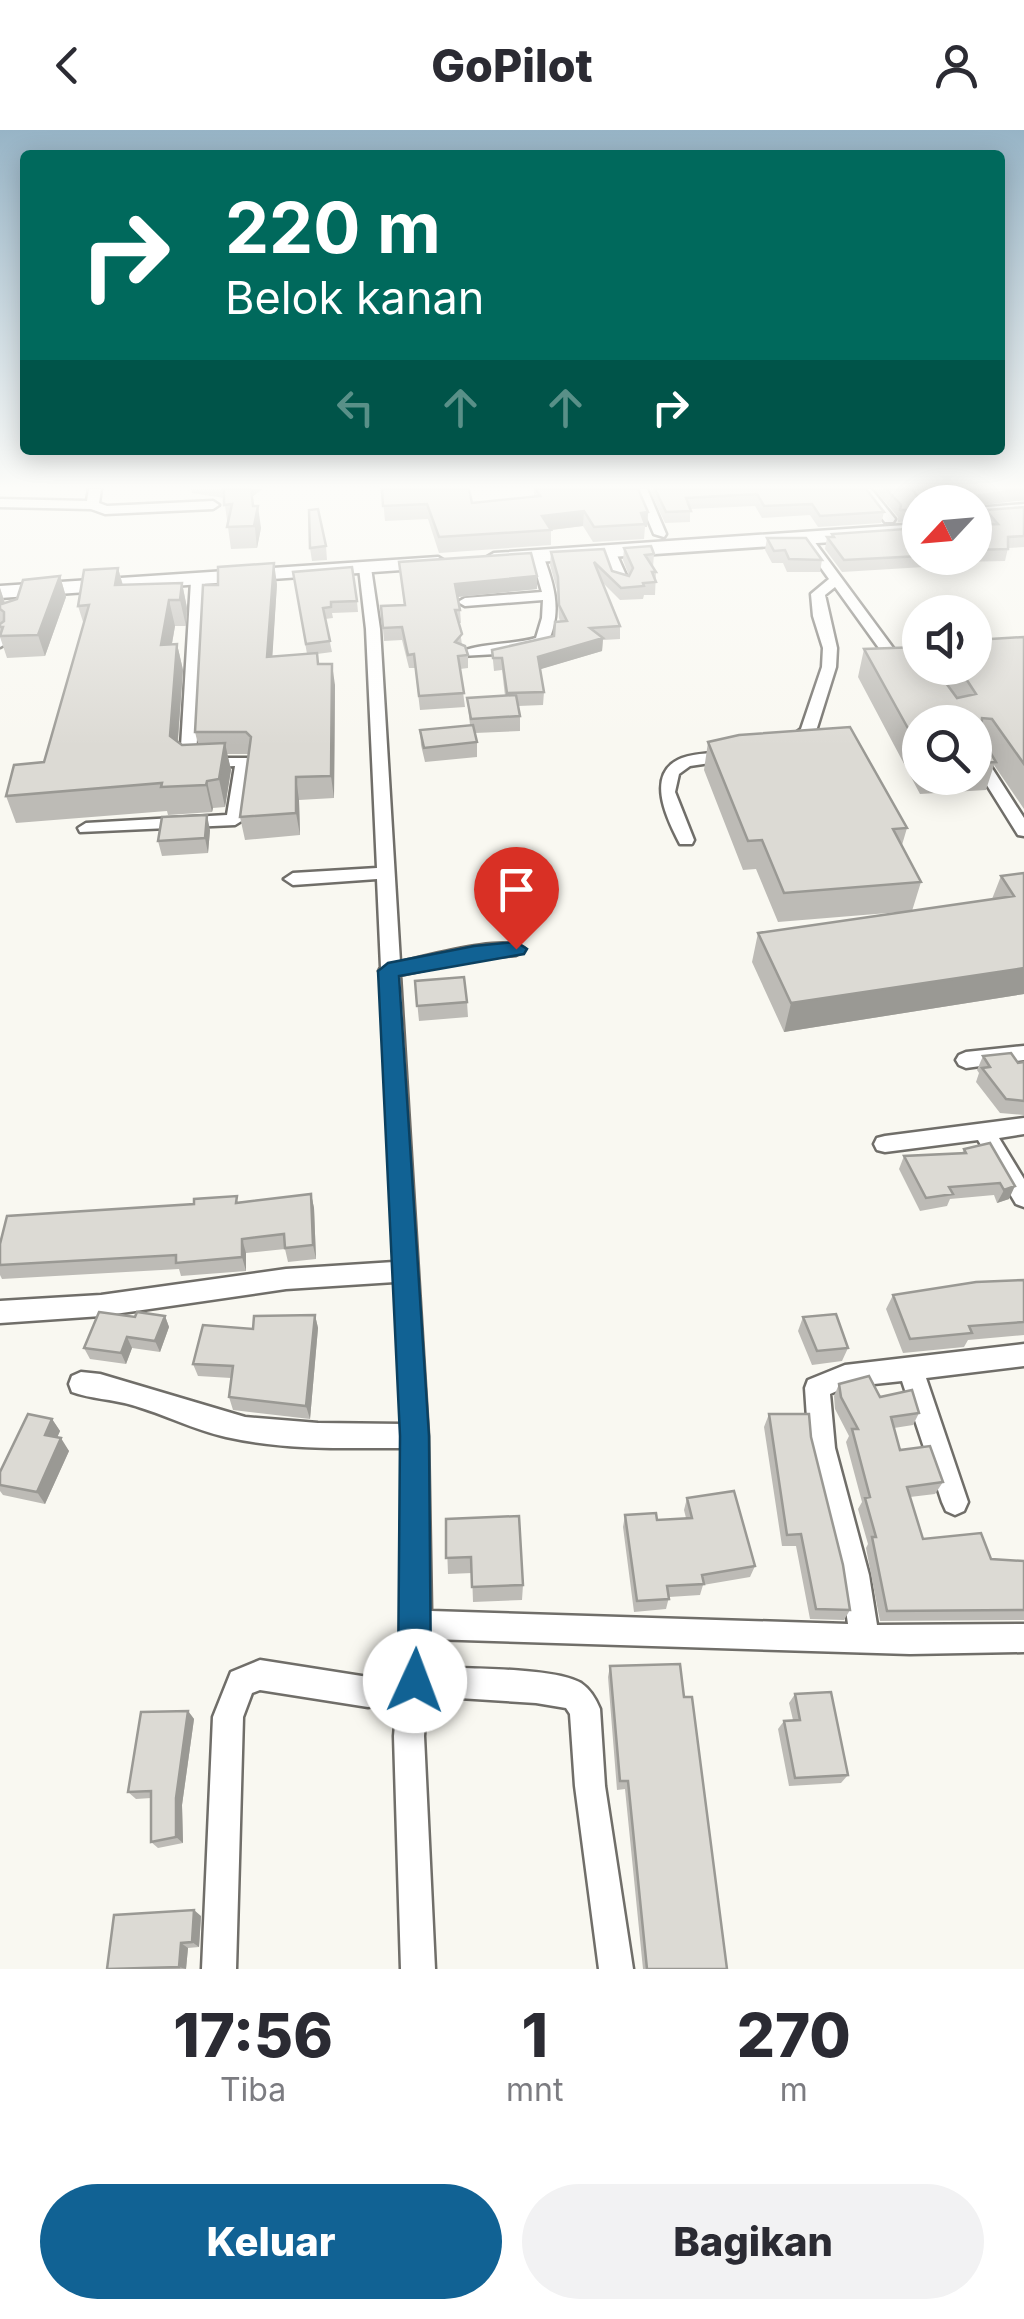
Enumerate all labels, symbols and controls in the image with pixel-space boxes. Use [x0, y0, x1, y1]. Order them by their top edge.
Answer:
icon: back [40, 38, 95, 93]
text: GoPilot [431, 38, 593, 93]
icon: person [929, 38, 984, 93]
text: 220 m [225, 185, 441, 270]
icon: right [60, 190, 190, 320]
text: Belok kanan [225, 270, 484, 325]
icon: left [328, 380, 383, 435]
icon: ahead [433, 380, 488, 435]
icon: ahead [538, 380, 593, 435]
icon: right [643, 380, 698, 435]
north arrow [902, 485, 992, 575]
map controls [902, 485, 992, 795]
button: sound [902, 595, 992, 685]
button: search [902, 705, 992, 795]
pin [474, 847, 559, 950]
icon: arrive [489, 862, 544, 917]
position arrow [363, 1629, 467, 1733]
text: 17:56 [173, 1999, 333, 2071]
text: 1 [522, 1999, 548, 2071]
text: 270 [737, 1999, 851, 2071]
text: Tiba [220, 2070, 286, 2109]
text: mnt [506, 2070, 563, 2109]
text: m [780, 2070, 808, 2109]
button: Keluar [40, 2184, 502, 2299]
button: Bagikan [522, 2184, 984, 2299]

